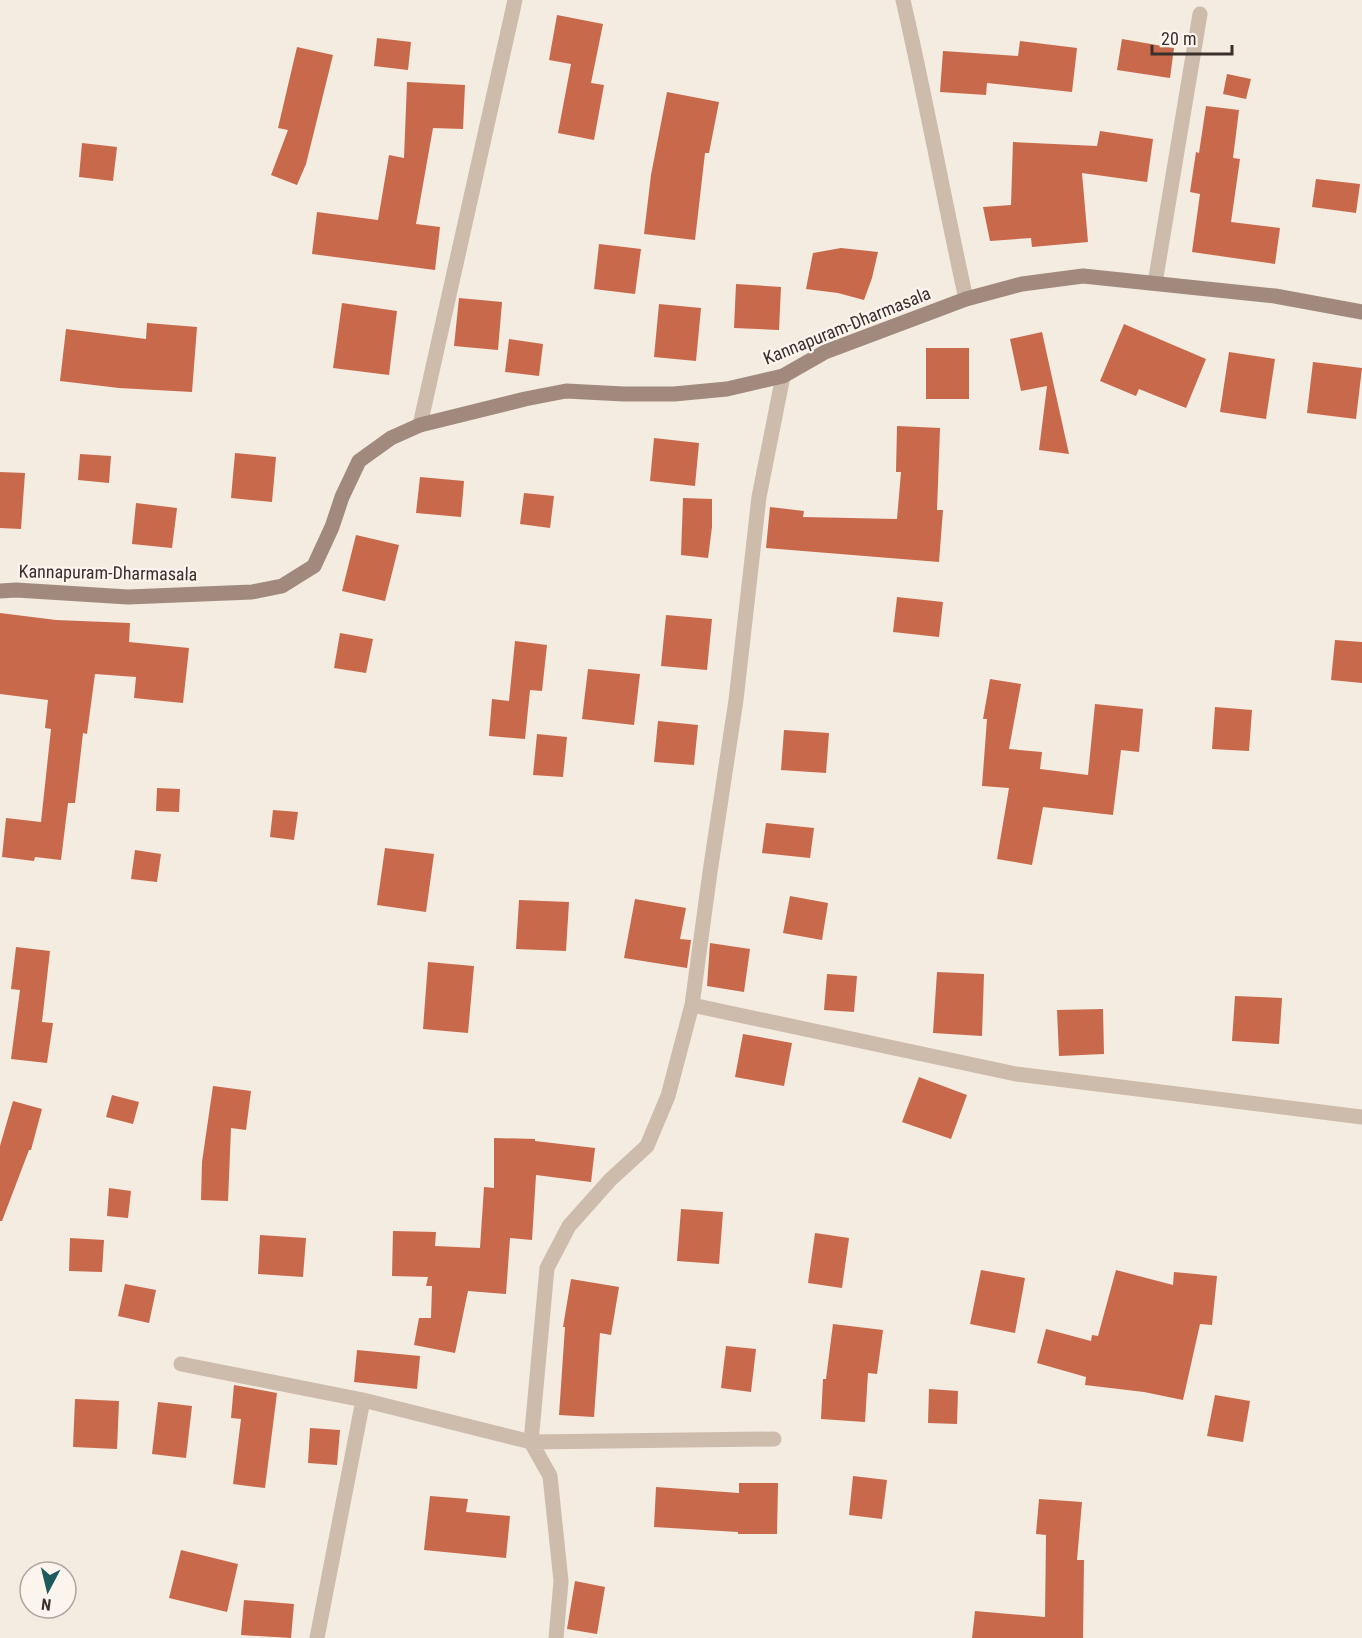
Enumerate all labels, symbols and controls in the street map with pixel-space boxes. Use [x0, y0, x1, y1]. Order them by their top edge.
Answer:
scale bar [1152, 18, 1232, 56]
text: 20 m [1161, 28, 1196, 49]
street label: Kannapuram-Dharmasala [760, 282, 934, 369]
street label: Kannapuram-Dharmasala [18, 560, 198, 585]
north arrow [18, 1560, 78, 1620]
text: N [40, 1594, 52, 1614]

